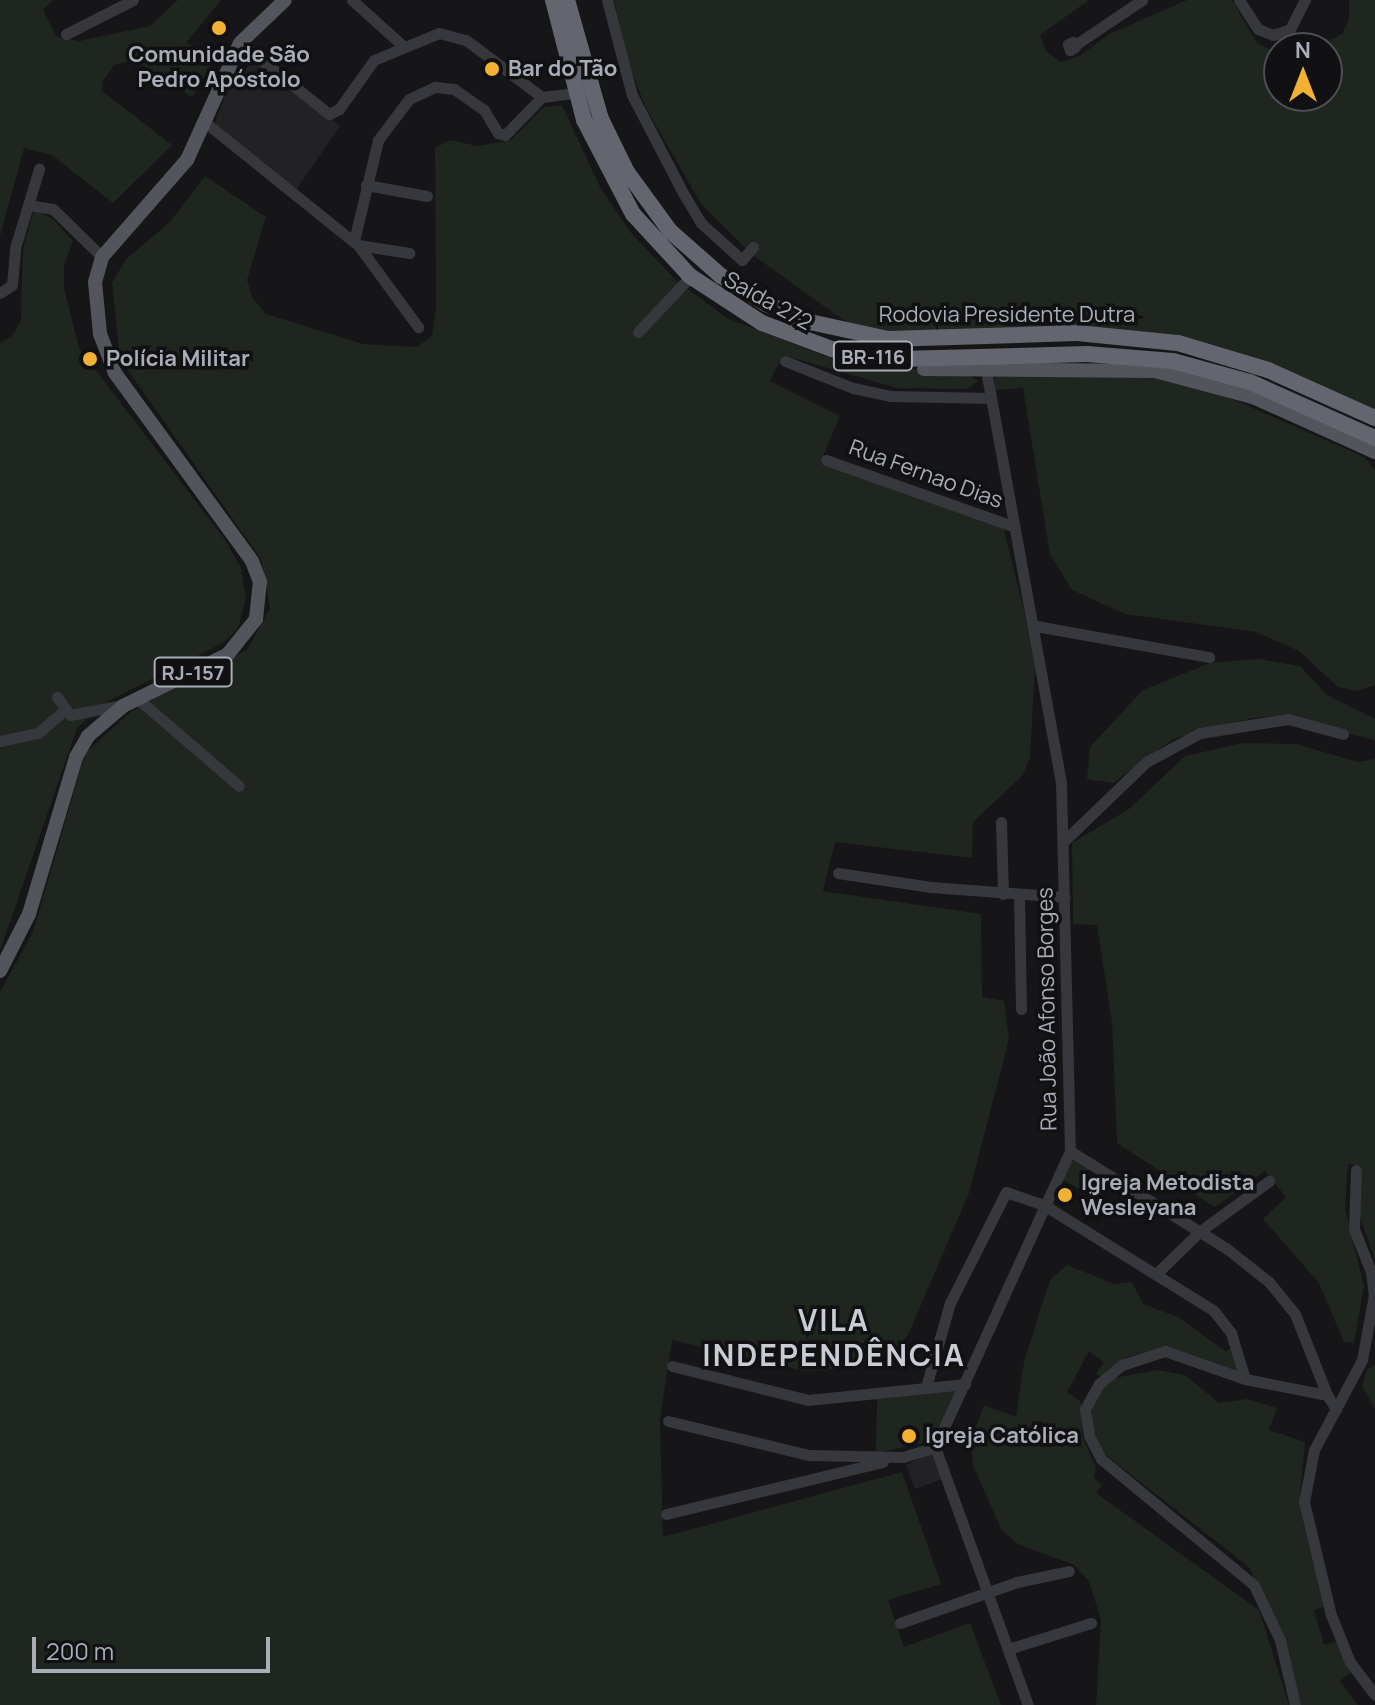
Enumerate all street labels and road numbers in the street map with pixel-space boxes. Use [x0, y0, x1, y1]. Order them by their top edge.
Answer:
street label: Saída 272 [719, 266, 817, 336]
street label: Rodovia Presidente Dutra [879, 302, 1135, 328]
road number: BR-116 [831, 340, 915, 372]
street label: Rua Fernao Dias [846, 434, 1006, 514]
road number: RJ-157 [153, 656, 233, 688]
street label: Rua João Afonso Borges [1032, 887, 1062, 1131]

